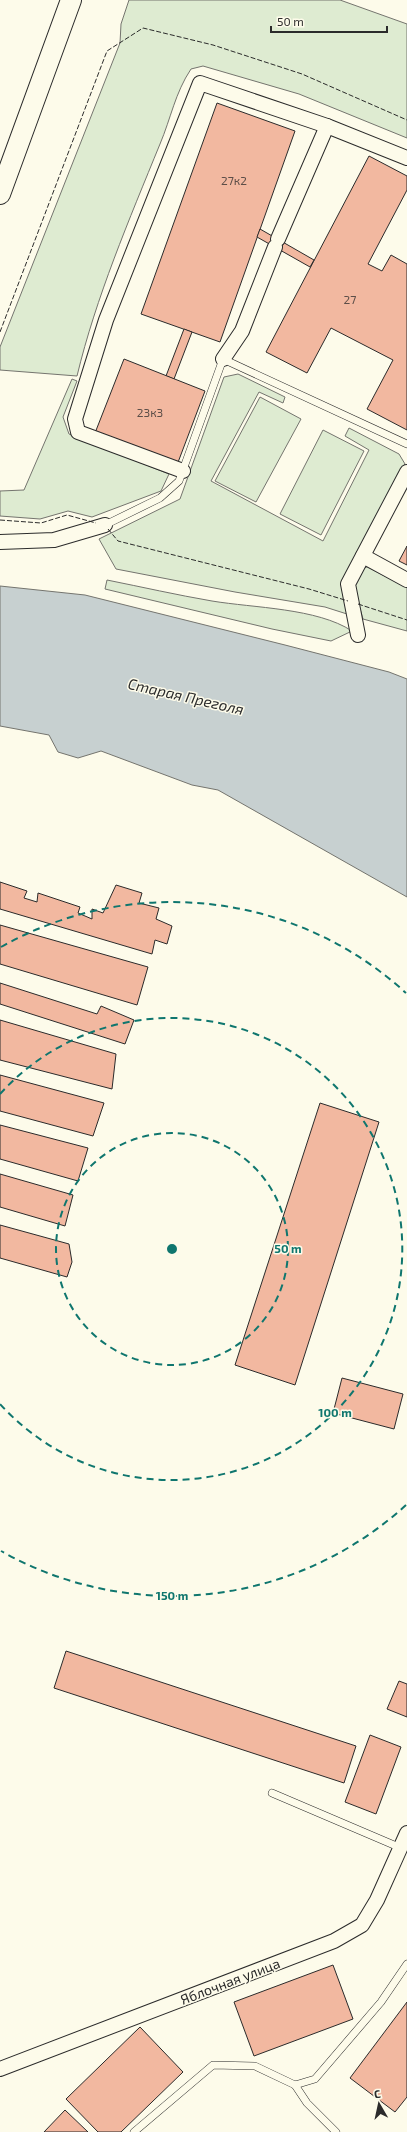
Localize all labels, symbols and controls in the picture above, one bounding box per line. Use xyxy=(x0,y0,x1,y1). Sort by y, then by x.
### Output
scale bar xyxy=(271,8,387,34)
text: 50 m xyxy=(277,14,304,28)
house number: 27к2 xyxy=(221,173,247,187)
house number: 27 xyxy=(344,292,356,306)
house number: 23к3 xyxy=(137,405,163,419)
water label: Старая Преголя xyxy=(126,674,246,718)
text: 50 m xyxy=(274,1241,302,1255)
centre of rings xyxy=(165,1242,179,1256)
text: 100 m xyxy=(318,1405,352,1419)
text: 150 m xyxy=(156,1588,188,1602)
street label: Яблочная улица xyxy=(178,1954,282,2008)
north arrow xyxy=(359,2084,399,2124)
text: С xyxy=(373,2087,382,2101)

